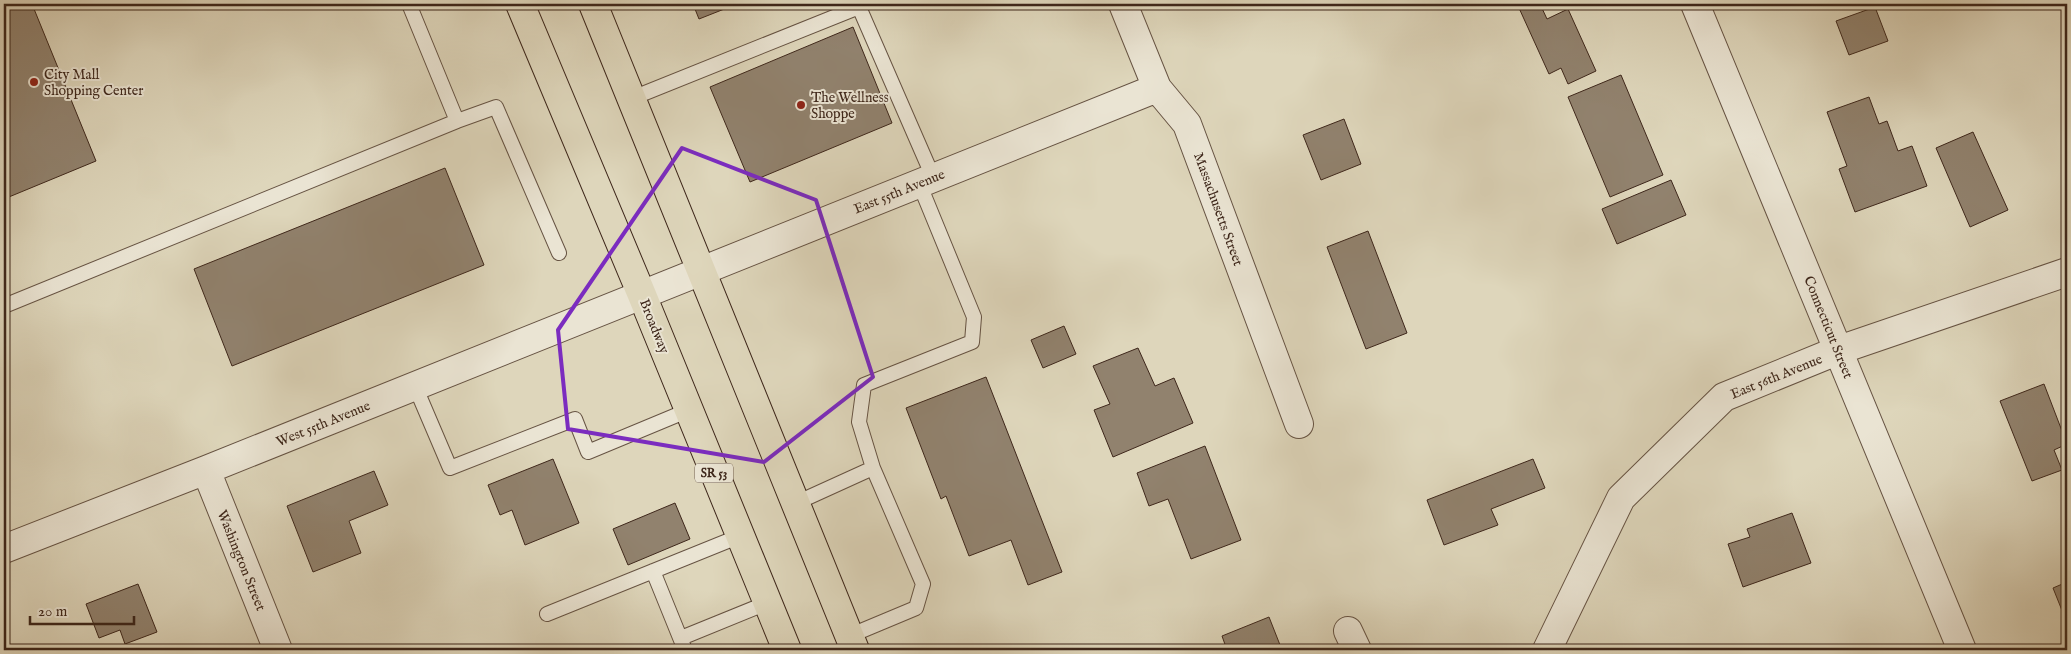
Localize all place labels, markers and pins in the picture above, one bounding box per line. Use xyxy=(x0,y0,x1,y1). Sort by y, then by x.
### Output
place label: City Mall Shopping Center xyxy=(44,66,143,100)
marker: City Mall Shopping Center xyxy=(28,76,40,88)
place label: The Wellness Shoppe xyxy=(811,89,889,123)
marker: The Wellness Shoppe xyxy=(795,99,807,111)

